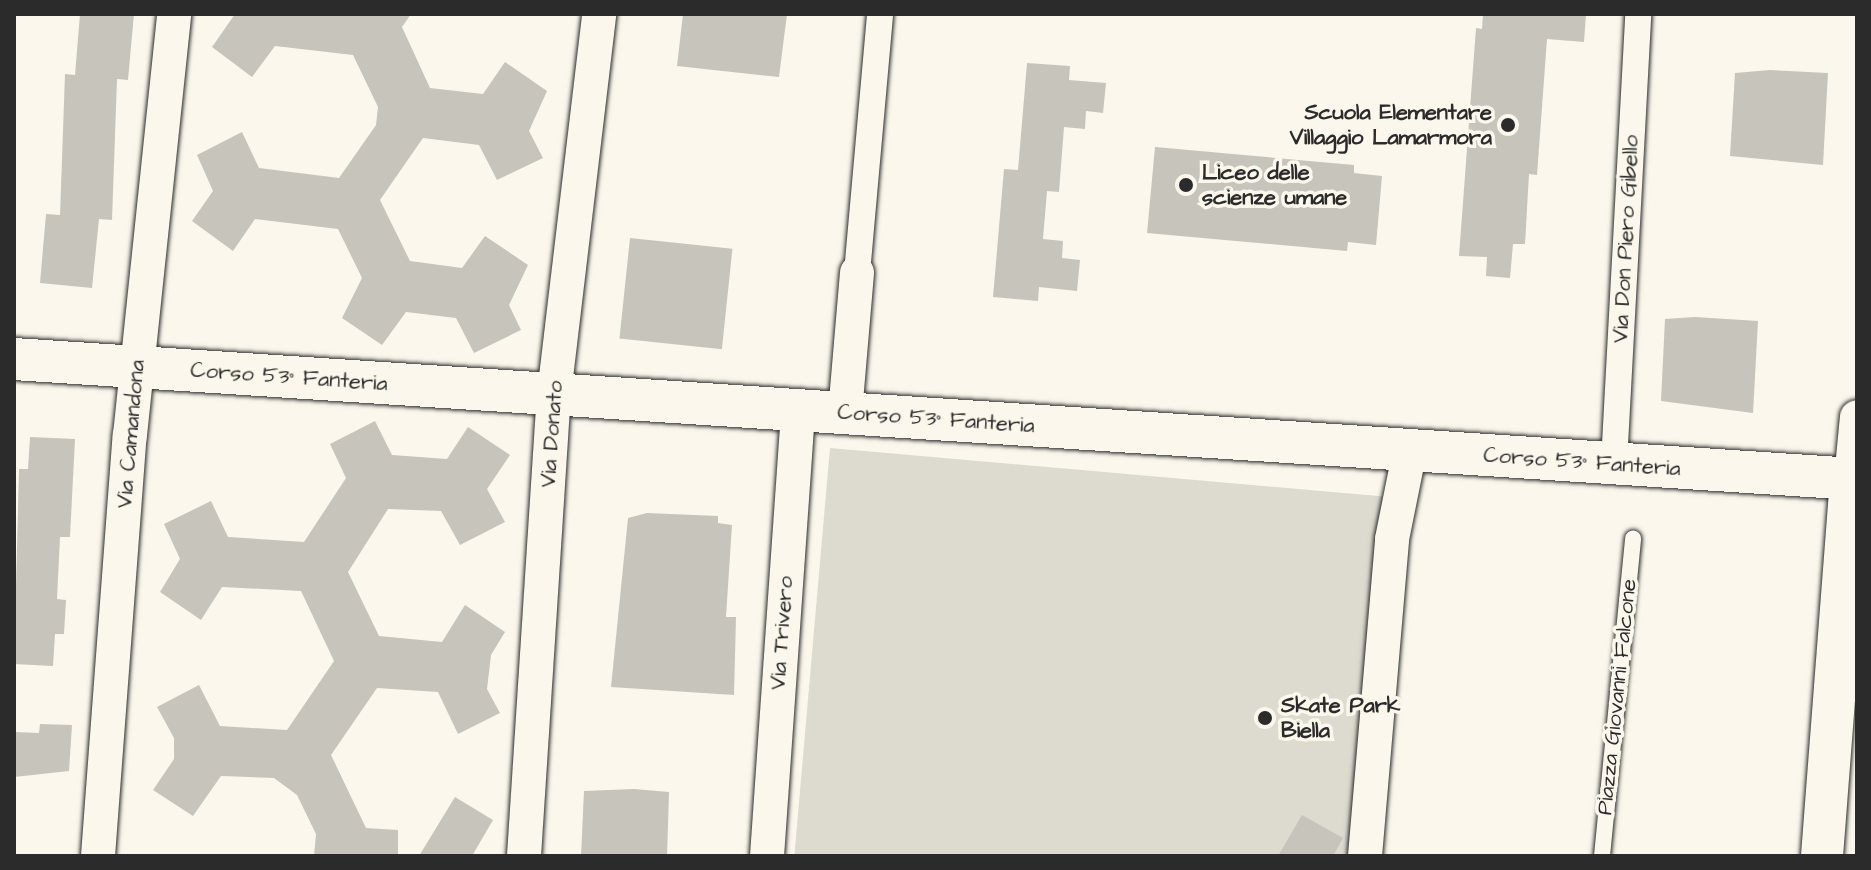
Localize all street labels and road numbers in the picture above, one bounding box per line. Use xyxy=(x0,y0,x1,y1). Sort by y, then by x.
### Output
street label: Via Don Piero Gibello xyxy=(1607,134,1645,344)
street label: Corso 53° Fanteria xyxy=(190,357,388,397)
street label: Via Camandona xyxy=(111,359,151,509)
street label: Via Donato xyxy=(535,380,569,488)
street label: Corso 53° Fanteria xyxy=(837,399,1035,439)
street label: Corso 53° Fanteria xyxy=(1483,442,1681,482)
street label: Via Trivero xyxy=(765,575,799,691)
street label: Piazza Giovanni Falcone xyxy=(1591,578,1643,816)

